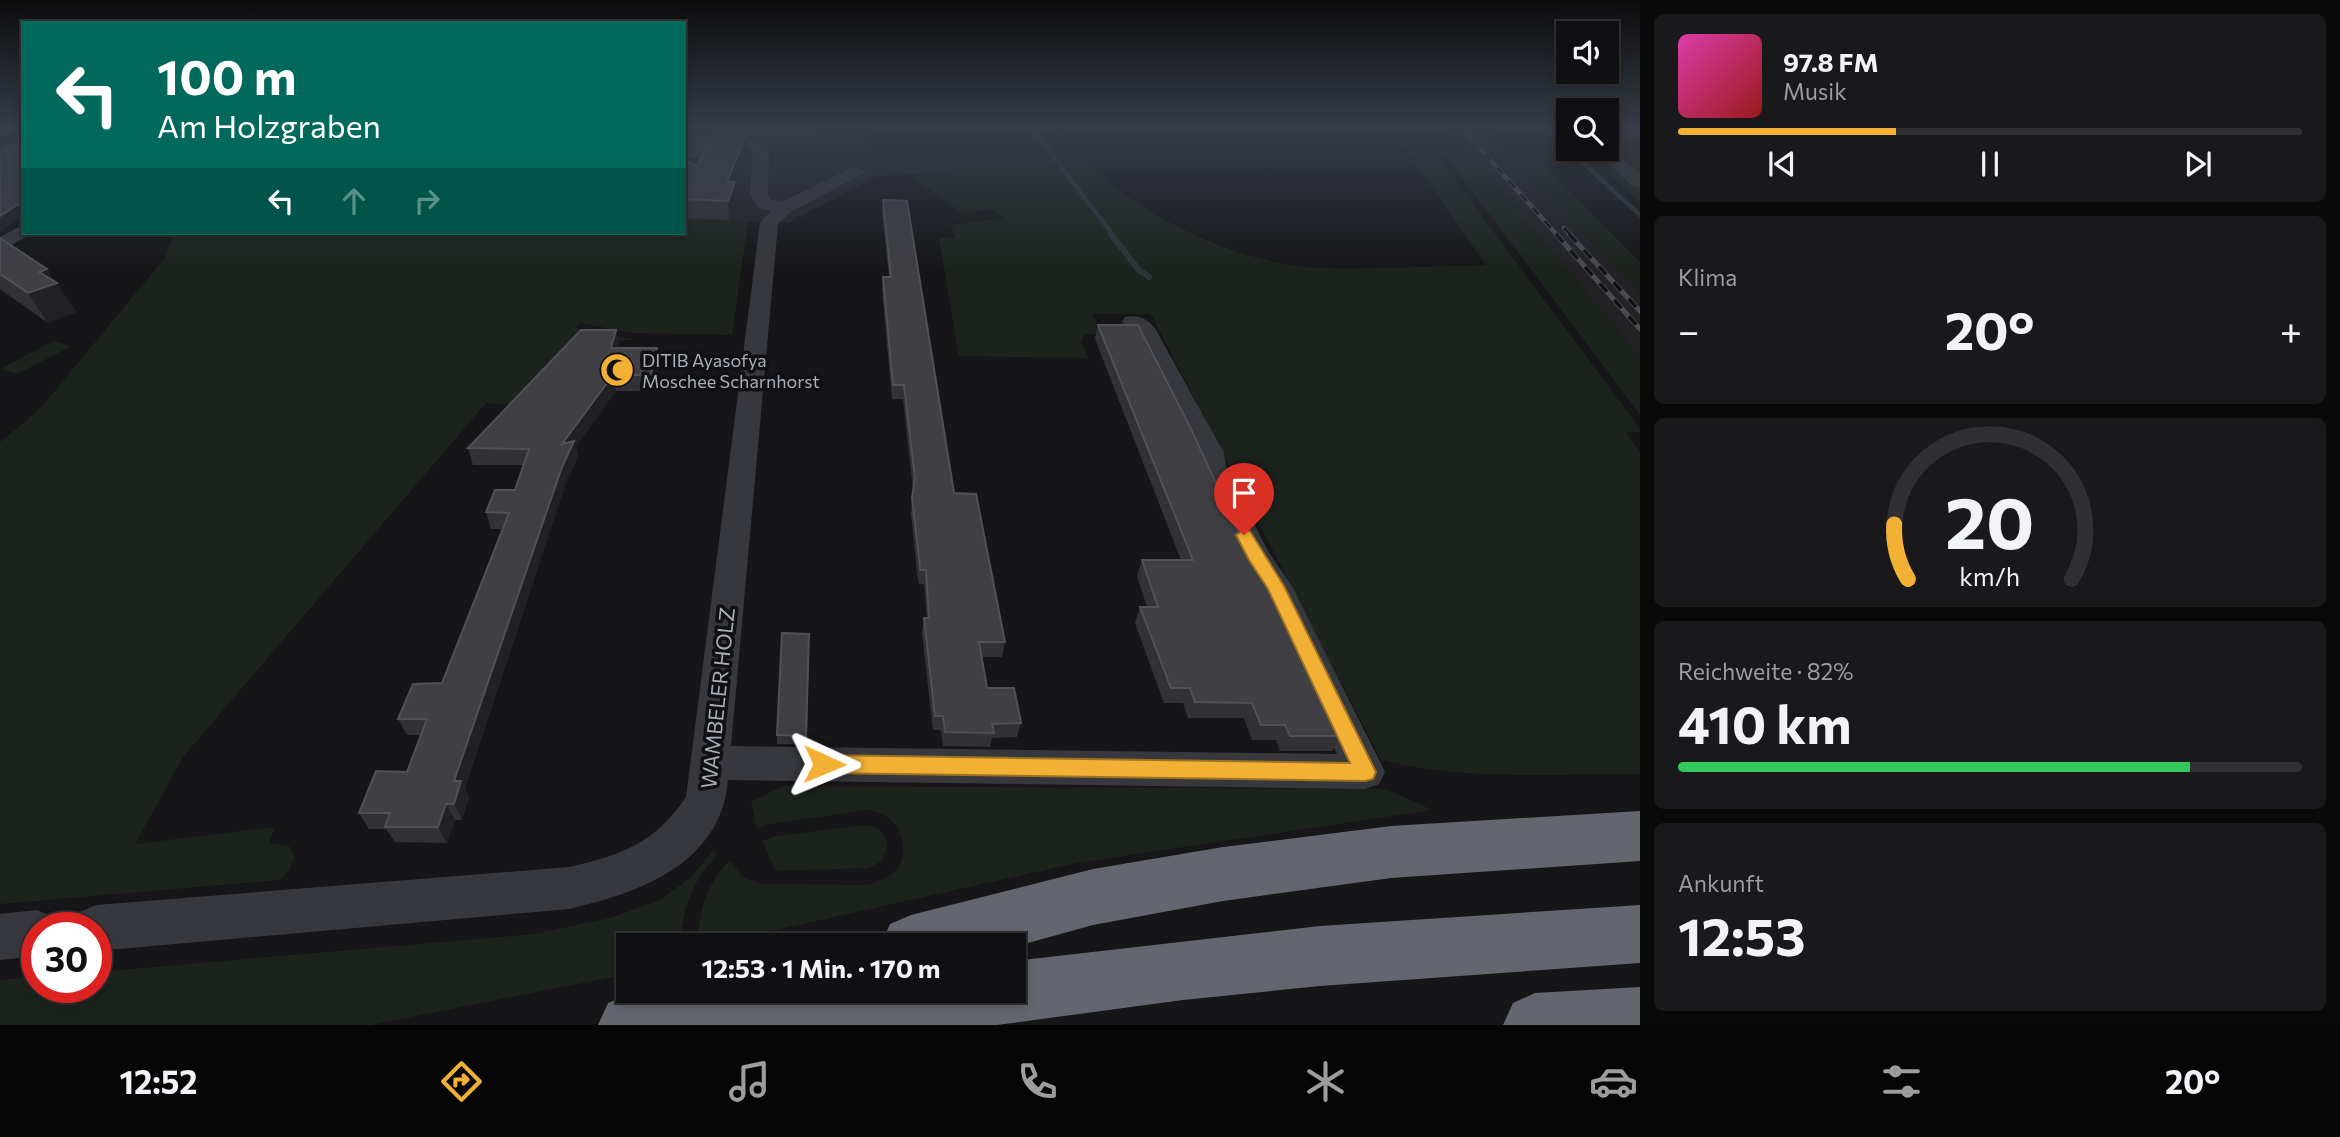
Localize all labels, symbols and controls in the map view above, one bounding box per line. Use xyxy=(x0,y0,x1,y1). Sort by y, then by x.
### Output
map controls xyxy=(1556,21,1619,161)
button: sound xyxy=(1556,21,1619,84)
text: 100 m xyxy=(157,45,296,105)
text: 97.8 FM xyxy=(1783,46,1879,77)
icon: left xyxy=(42,49,133,140)
text: Musik xyxy=(1783,77,1847,105)
button: search xyxy=(1556,98,1619,161)
text: Am Holzgraben xyxy=(157,105,381,145)
icon: previous xyxy=(1763,145,1801,183)
icon: pause xyxy=(1971,145,2009,183)
icon: next xyxy=(2179,145,2217,183)
icon: left xyxy=(262,182,300,220)
icon: ahead xyxy=(335,182,373,220)
icon: right xyxy=(408,182,446,220)
text: Klima xyxy=(1678,263,1737,291)
text: 20° xyxy=(1945,297,2035,361)
text: − xyxy=(1678,306,1700,353)
text: + xyxy=(2280,306,2302,353)
place label: DITIB Ayasofya Moschee Scharnhorst xyxy=(642,349,820,392)
mosque icon: DITIB Ayasofya Moschee Scharnhorst xyxy=(598,351,636,389)
pin xyxy=(1214,463,1274,535)
icon: arrive xyxy=(1225,474,1263,512)
text: 20 xyxy=(1945,475,2035,564)
text: km/h xyxy=(1960,560,2020,590)
street label: WAMBELER HOLZ xyxy=(695,606,739,790)
text: Reichweite · 82% xyxy=(1678,657,1854,685)
text: 410 km xyxy=(1678,691,1852,755)
position arrow xyxy=(787,727,861,801)
text: Ankunft xyxy=(1678,869,1764,897)
text: 12:53 xyxy=(1678,903,1805,967)
speed limit sign: 30 xyxy=(21,912,112,1003)
text: 12:53 · 1 Min. · 170 m xyxy=(701,952,941,983)
icon: directions xyxy=(437,1057,486,1106)
icon: music xyxy=(725,1057,774,1106)
icon: phone xyxy=(1013,1057,1062,1106)
icon: climate xyxy=(1301,1057,1350,1106)
icon: car xyxy=(1589,1057,1638,1106)
icon: filters xyxy=(1877,1057,1926,1106)
text: 12:52 xyxy=(120,1061,198,1101)
text: 20° xyxy=(2165,1061,2220,1101)

